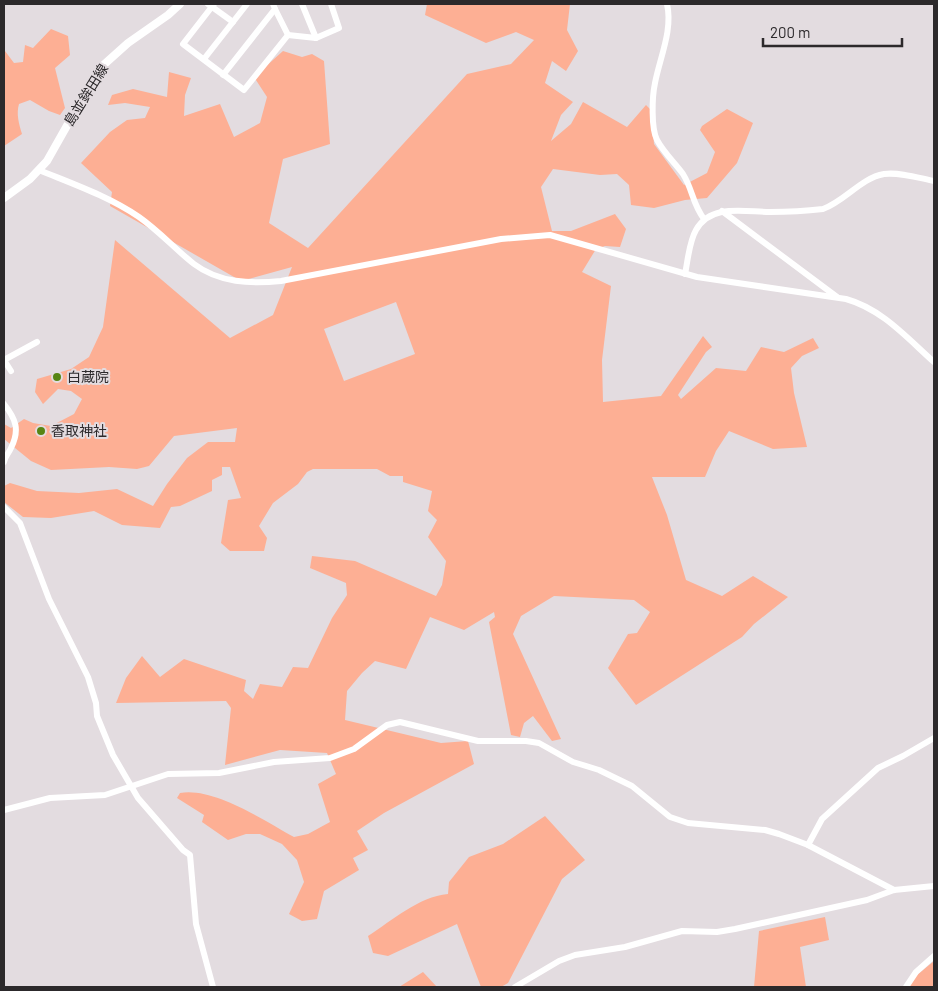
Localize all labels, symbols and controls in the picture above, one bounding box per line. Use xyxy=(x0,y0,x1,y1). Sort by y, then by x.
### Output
scale bar xyxy=(763,15,902,47)
text: 200 m xyxy=(770,23,810,41)
street label: 島並鉾田線 xyxy=(60,61,111,129)
place label: 白蔵院 xyxy=(67,368,109,385)
marker: 白蔵院 xyxy=(51,371,63,383)
place label: 香取神社 xyxy=(51,422,107,439)
marker: 香取神社 xyxy=(35,425,47,437)

